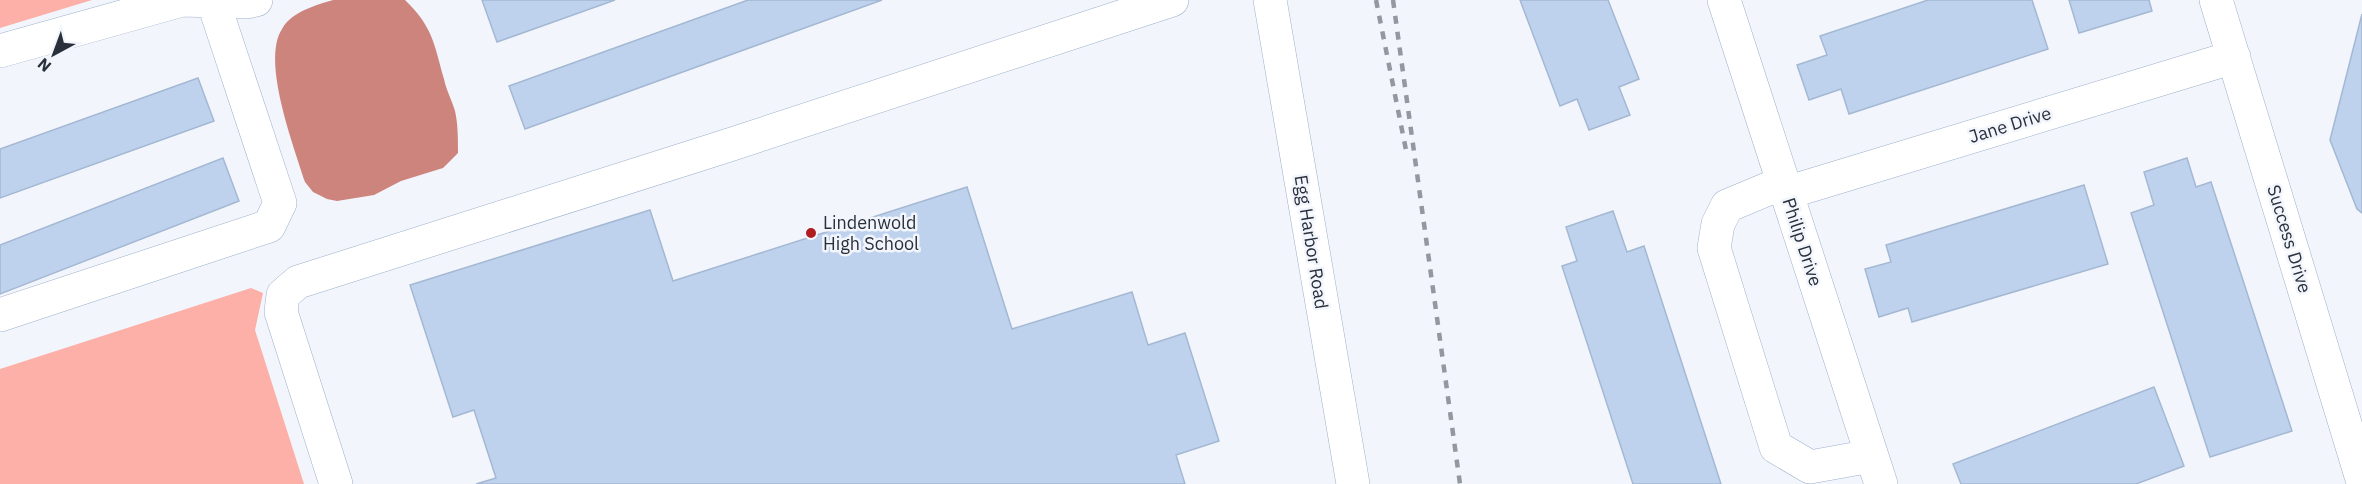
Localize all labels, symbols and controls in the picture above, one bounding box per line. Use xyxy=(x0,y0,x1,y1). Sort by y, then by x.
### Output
north arrow xyxy=(24,24,84,84)
text: N xyxy=(33,54,55,77)
street label: Jane Drive xyxy=(1966,101,2054,148)
street label: Egg Harbor Road xyxy=(1290,173,1333,311)
street label: Success Drive xyxy=(2262,182,2317,296)
street label: Philip Drive xyxy=(1777,195,1828,289)
place label: Lindenwold High School xyxy=(823,211,919,255)
marker: Lindenwold High School xyxy=(804,226,818,240)

